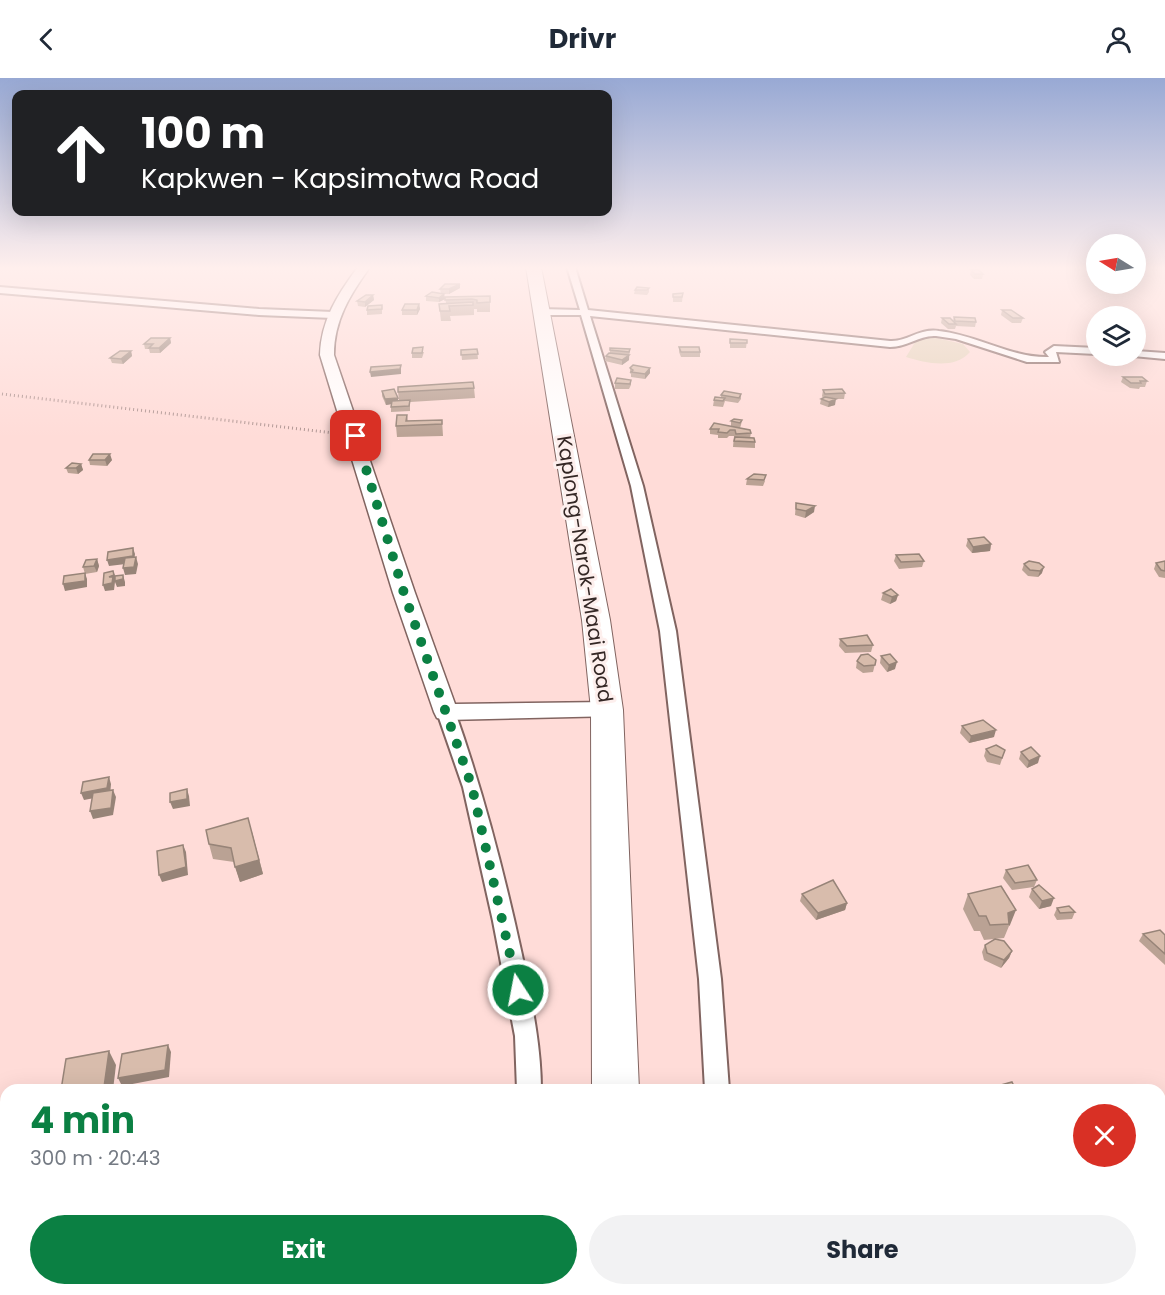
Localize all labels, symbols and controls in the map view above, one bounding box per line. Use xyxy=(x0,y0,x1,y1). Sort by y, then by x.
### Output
text: Drivr xyxy=(549,20,616,57)
icon: back xyxy=(30,23,63,56)
icon: person xyxy=(1102,23,1135,56)
text: 100 m xyxy=(141,104,265,163)
icon: ahead xyxy=(42,114,120,192)
text: Kapkwen - Kapsimotwa Road xyxy=(141,160,539,197)
north arrow xyxy=(1086,234,1146,294)
map controls xyxy=(1086,234,1146,366)
button: layers xyxy=(1086,306,1146,366)
pin xyxy=(330,410,381,461)
icon: arrive xyxy=(339,419,372,452)
street label: Kaplong-Narok-Maai Road xyxy=(550,434,620,704)
position arrow xyxy=(486,958,550,1022)
text: 4 min xyxy=(30,1095,135,1146)
button: close xyxy=(1073,1104,1136,1167)
text: 300 m · 20:43 xyxy=(30,1144,160,1172)
button: Exit xyxy=(30,1215,577,1284)
button: Share xyxy=(589,1215,1136,1284)

